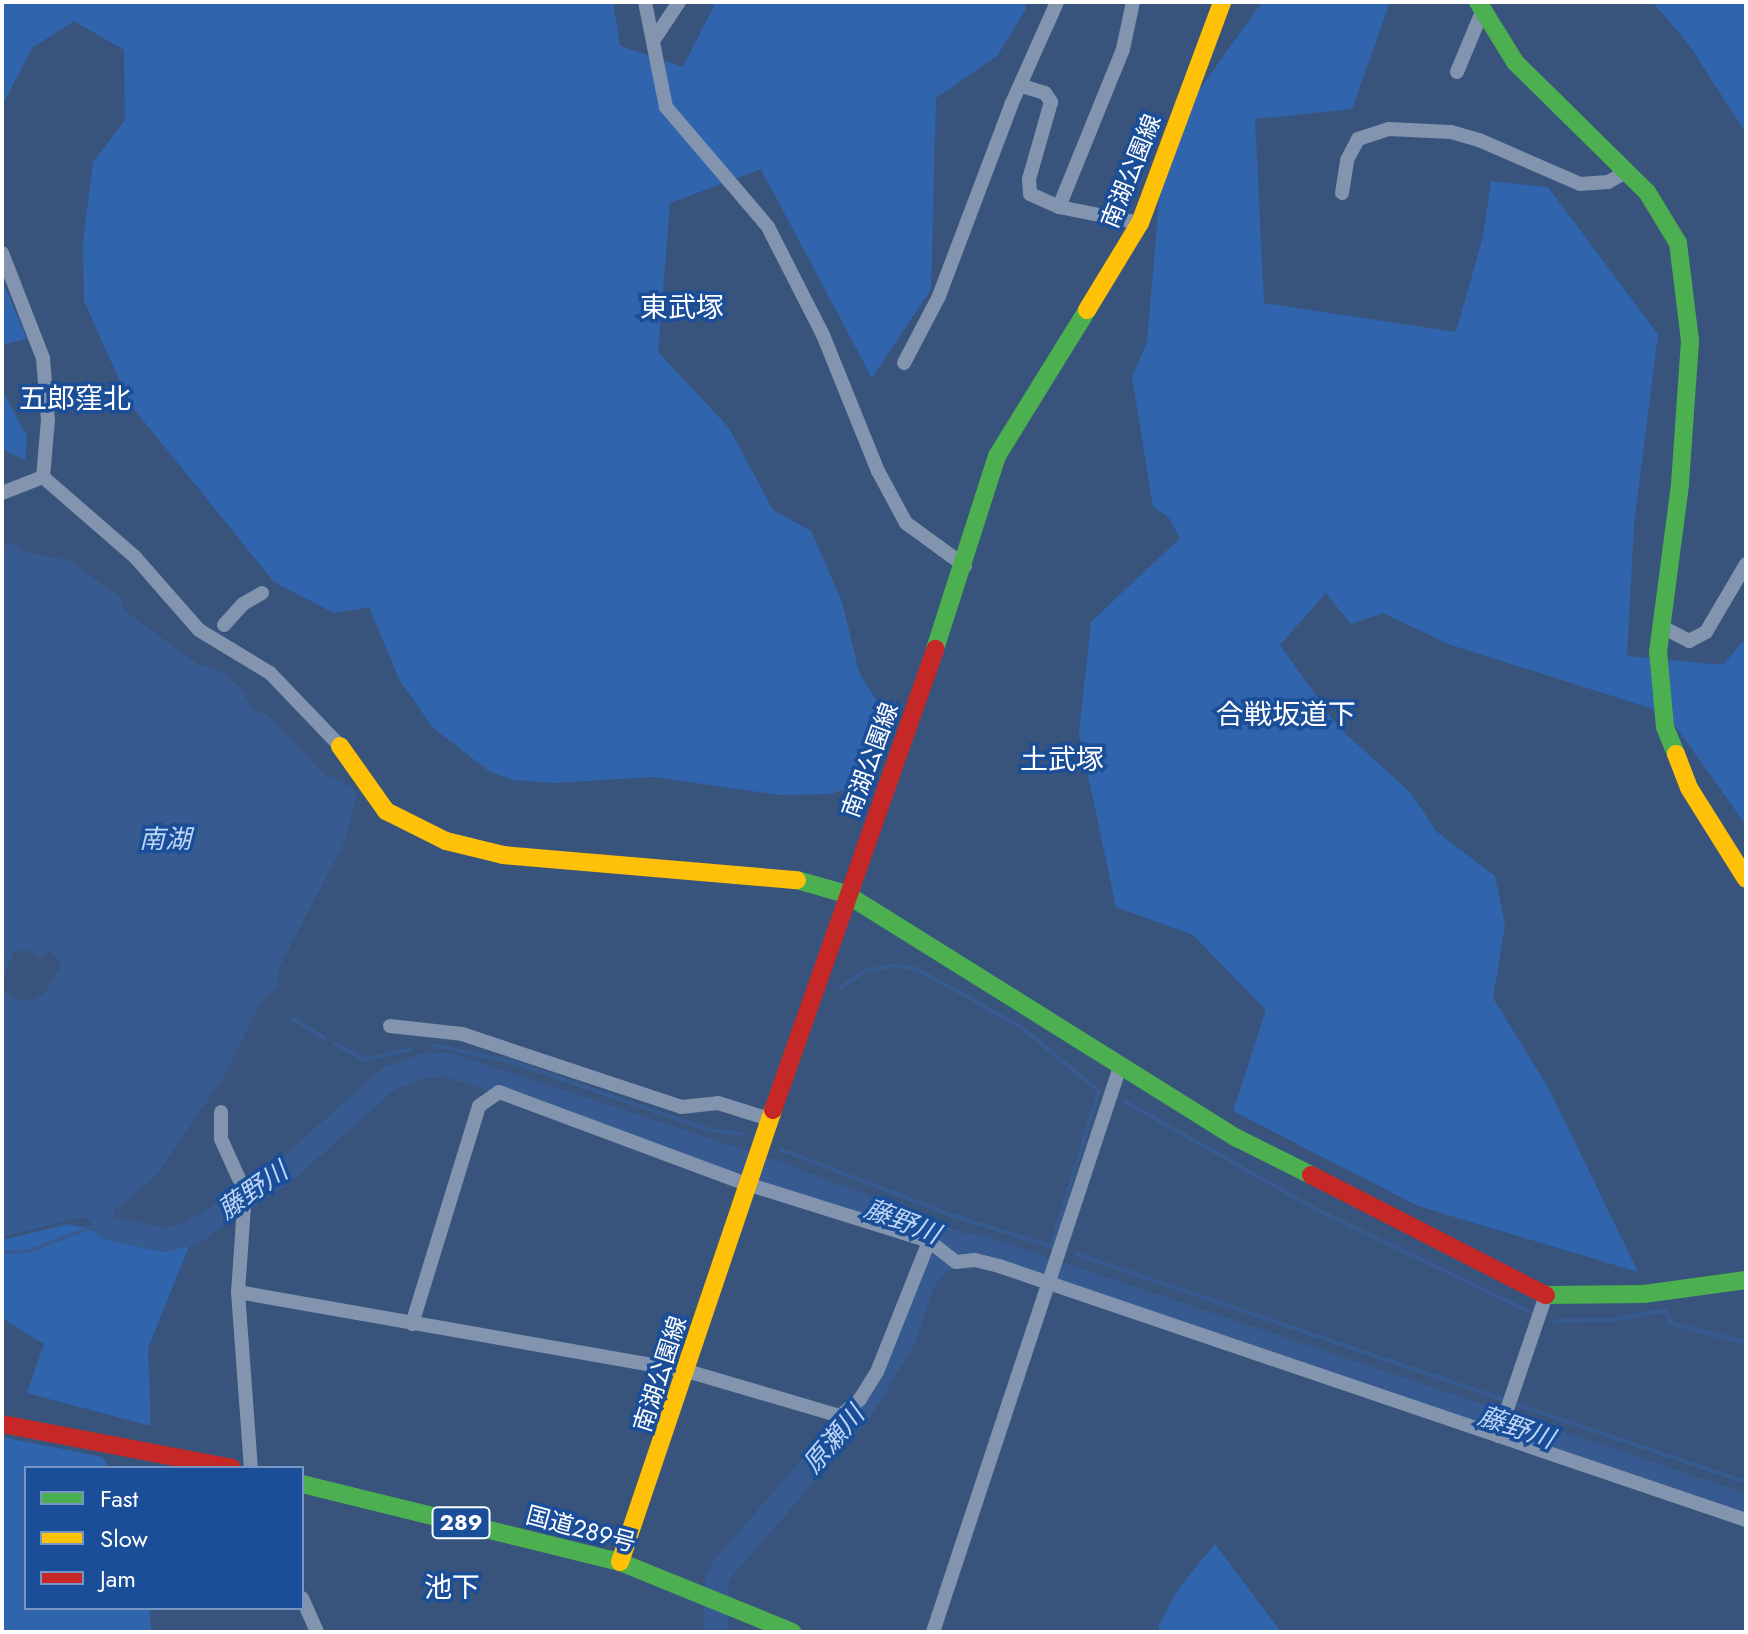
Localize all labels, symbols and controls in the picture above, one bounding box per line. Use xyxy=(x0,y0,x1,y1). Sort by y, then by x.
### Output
street label: 南湖公園線 xyxy=(1095,110,1167,232)
district label: 東武塚 xyxy=(640,291,724,325)
district label: 五郎窪北 xyxy=(19,382,131,416)
district label: 合戦坂道下 xyxy=(1216,698,1356,732)
street label: 南湖公園線 xyxy=(836,699,904,821)
district label: 土武塚 xyxy=(1020,743,1104,777)
water label: 南湖 xyxy=(139,824,191,856)
water label: 藤野川 xyxy=(212,1156,294,1226)
water label: 藤野川 xyxy=(860,1193,944,1251)
street label: 南湖公園線 xyxy=(628,1312,692,1436)
water label: 原瀬川 xyxy=(797,1400,871,1480)
water label: 藤野川 xyxy=(1474,1401,1558,1455)
legend xyxy=(24,1466,304,1610)
text: Fast xyxy=(100,1481,138,1516)
street label: 国道289号 xyxy=(523,1501,639,1557)
road number: 289 xyxy=(431,1505,491,1541)
text: Slow xyxy=(100,1521,148,1556)
text: Jam xyxy=(100,1561,136,1596)
district label: 池下 xyxy=(424,1571,480,1605)

